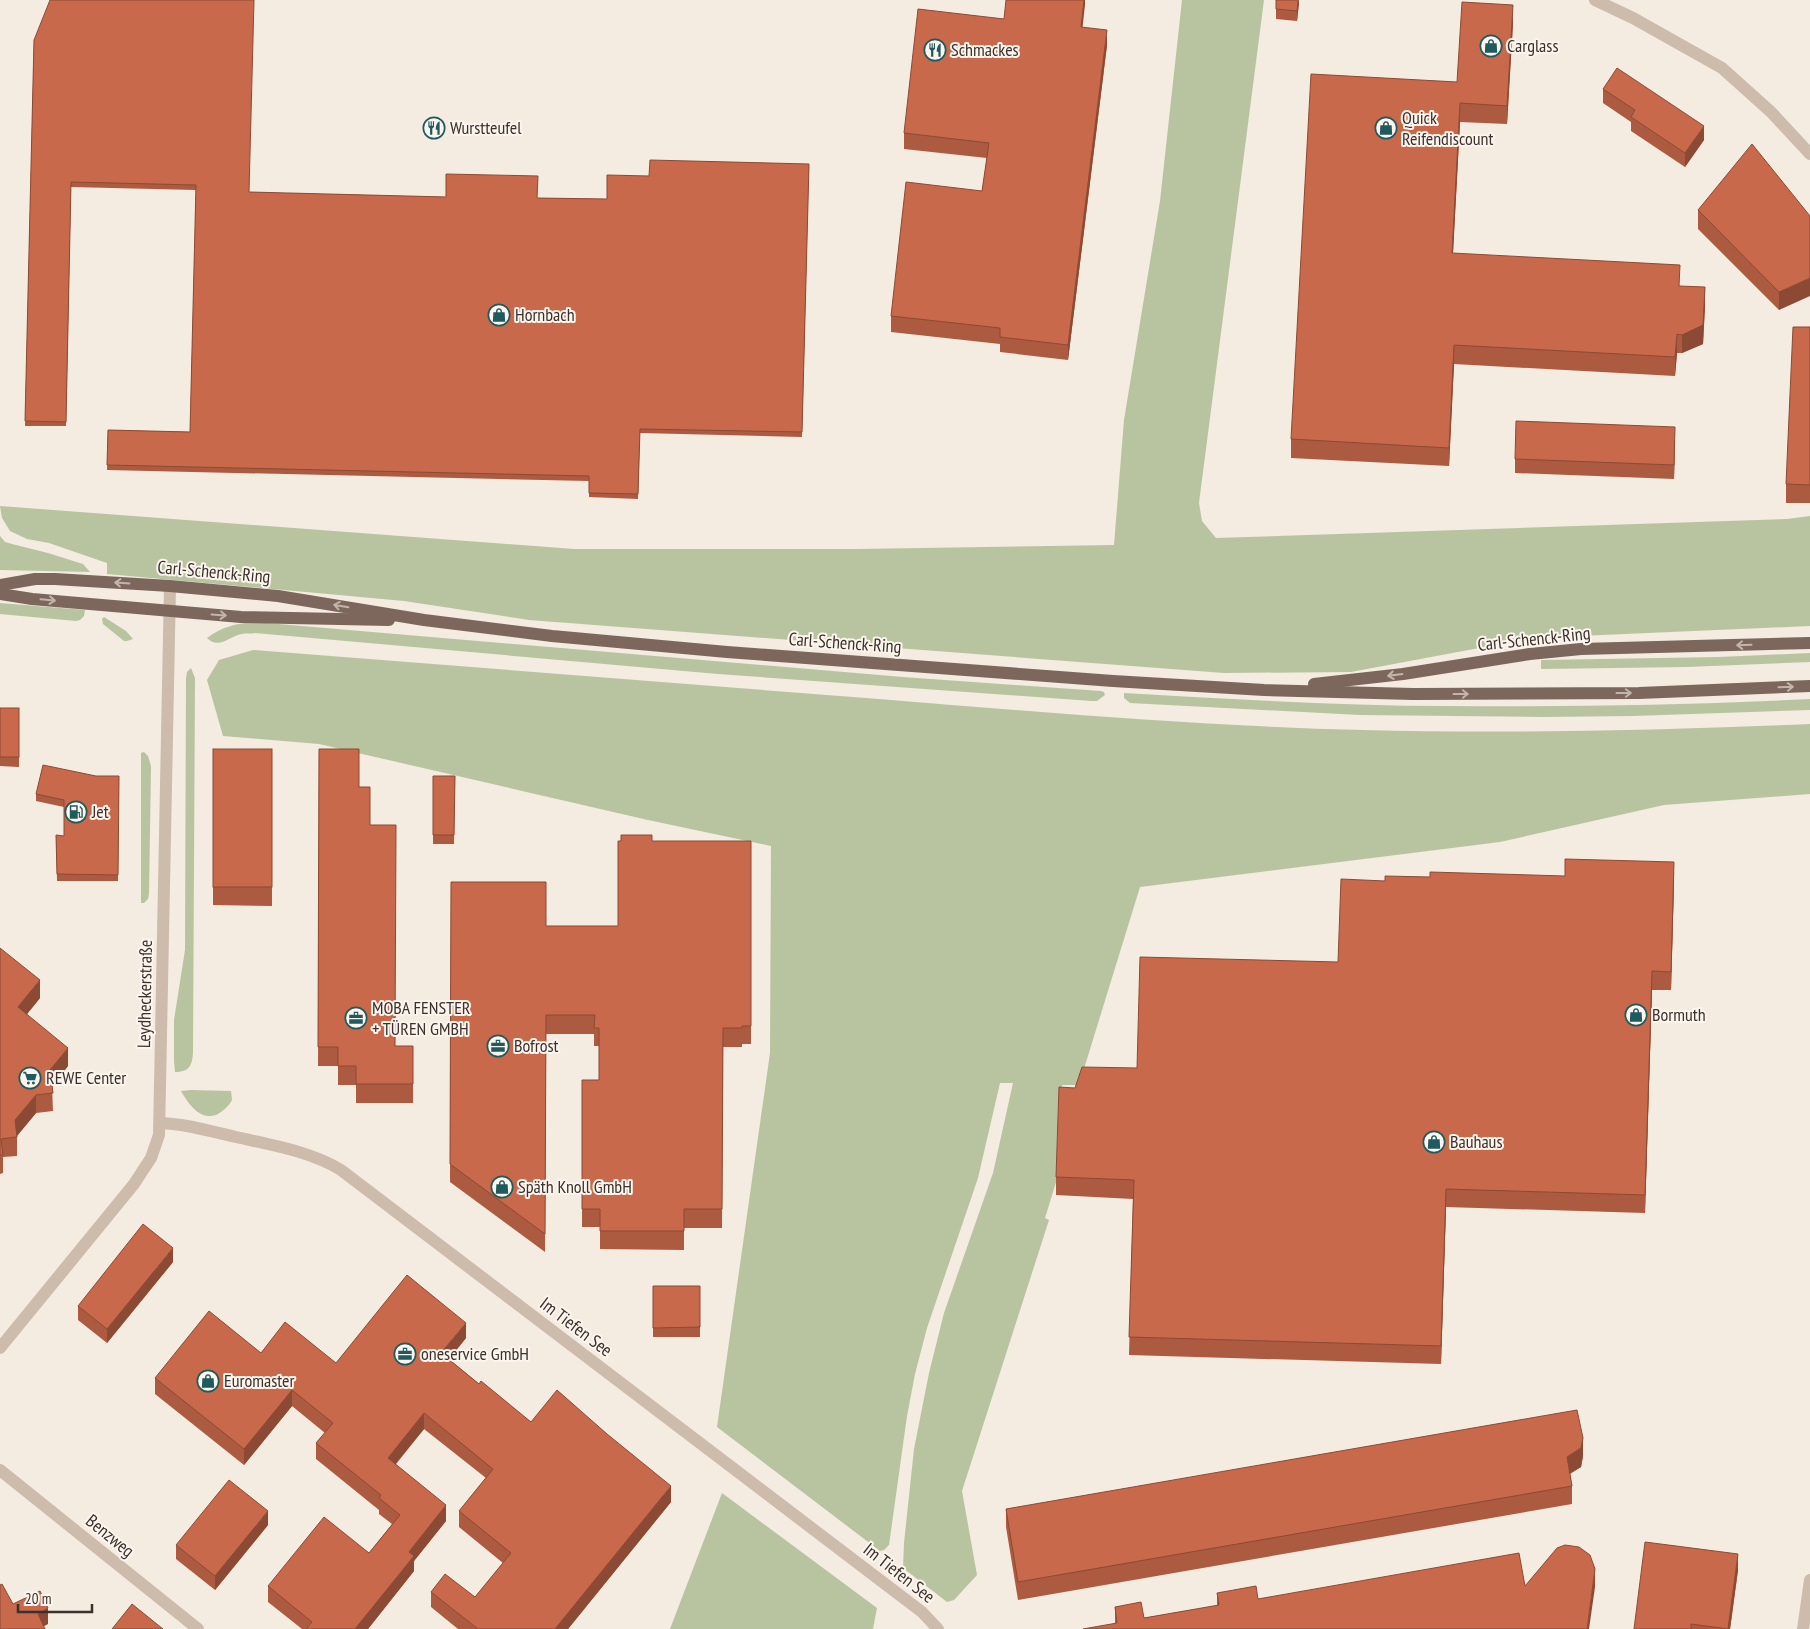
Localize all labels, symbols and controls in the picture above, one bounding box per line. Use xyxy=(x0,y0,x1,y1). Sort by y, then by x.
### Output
shop icon: Carglass xyxy=(1479,34,1503,58)
place label: Carglass xyxy=(1507,34,1558,57)
restaurant icon: Schmackes xyxy=(923,38,947,62)
place label: Schmackes xyxy=(951,38,1019,61)
place label: Quick Reifendiscount xyxy=(1402,106,1493,150)
restaurant icon: Wurstteufel xyxy=(422,116,446,140)
place label: Wurstteufel xyxy=(450,116,522,139)
shop icon: Quick Reifendiscount xyxy=(1374,116,1398,140)
shop icon: Hornbach xyxy=(487,303,511,327)
place label: Hornbach xyxy=(515,303,575,326)
street label: Carl-Schenck-Ring xyxy=(157,555,271,588)
one-way arrow xyxy=(114,578,130,587)
one-way arrow xyxy=(40,596,56,605)
one-way arrow xyxy=(334,600,350,610)
one-way arrow xyxy=(210,610,226,620)
street label: Carl-Schenck-Ring xyxy=(1476,621,1591,656)
street label: Carl-Schenck-Ring xyxy=(788,627,902,658)
one-way arrow xyxy=(1736,640,1752,650)
one-way arrow xyxy=(1387,670,1403,680)
one-way arrow xyxy=(1778,683,1794,692)
one-way arrow xyxy=(1616,688,1632,698)
one-way arrow xyxy=(1453,689,1469,699)
fuel station icon: Jet xyxy=(64,800,88,824)
place label: Jet xyxy=(91,800,109,823)
street label: Leydheckerstraße xyxy=(132,940,157,1048)
place label: MOBA FENSTER + TÜREN GMBH xyxy=(372,996,471,1040)
shop icon: Bormuth xyxy=(1624,1003,1648,1027)
place label: Bormuth xyxy=(1652,1003,1706,1026)
office icon: MOBA FENSTER + TÜREN GMBH xyxy=(344,1006,368,1030)
office icon: Bofrost xyxy=(486,1034,510,1058)
place label: Bofrost xyxy=(514,1034,558,1057)
supermarket icon: REWE Center xyxy=(18,1066,42,1090)
place label: REWE Center xyxy=(46,1066,126,1089)
shop icon: Bauhaus xyxy=(1422,1130,1446,1154)
place label: Bauhaus xyxy=(1450,1130,1503,1153)
shop icon: Späth Knoll GmbH xyxy=(490,1175,514,1199)
place label: Späth Knoll GmbH xyxy=(518,1175,632,1198)
street label: Im Tiefen See xyxy=(536,1292,617,1361)
office icon: oneservice GmbH xyxy=(393,1342,417,1366)
place label: oneservice GmbH xyxy=(421,1342,529,1365)
shop icon: Euromaster xyxy=(196,1369,220,1393)
place label: Euromaster xyxy=(224,1369,294,1392)
street label: Benzweg xyxy=(81,1509,139,1562)
street label: Im Tiefen See xyxy=(859,1537,940,1608)
scale bar xyxy=(18,1582,91,1614)
text: 20 m xyxy=(25,1589,51,1608)

